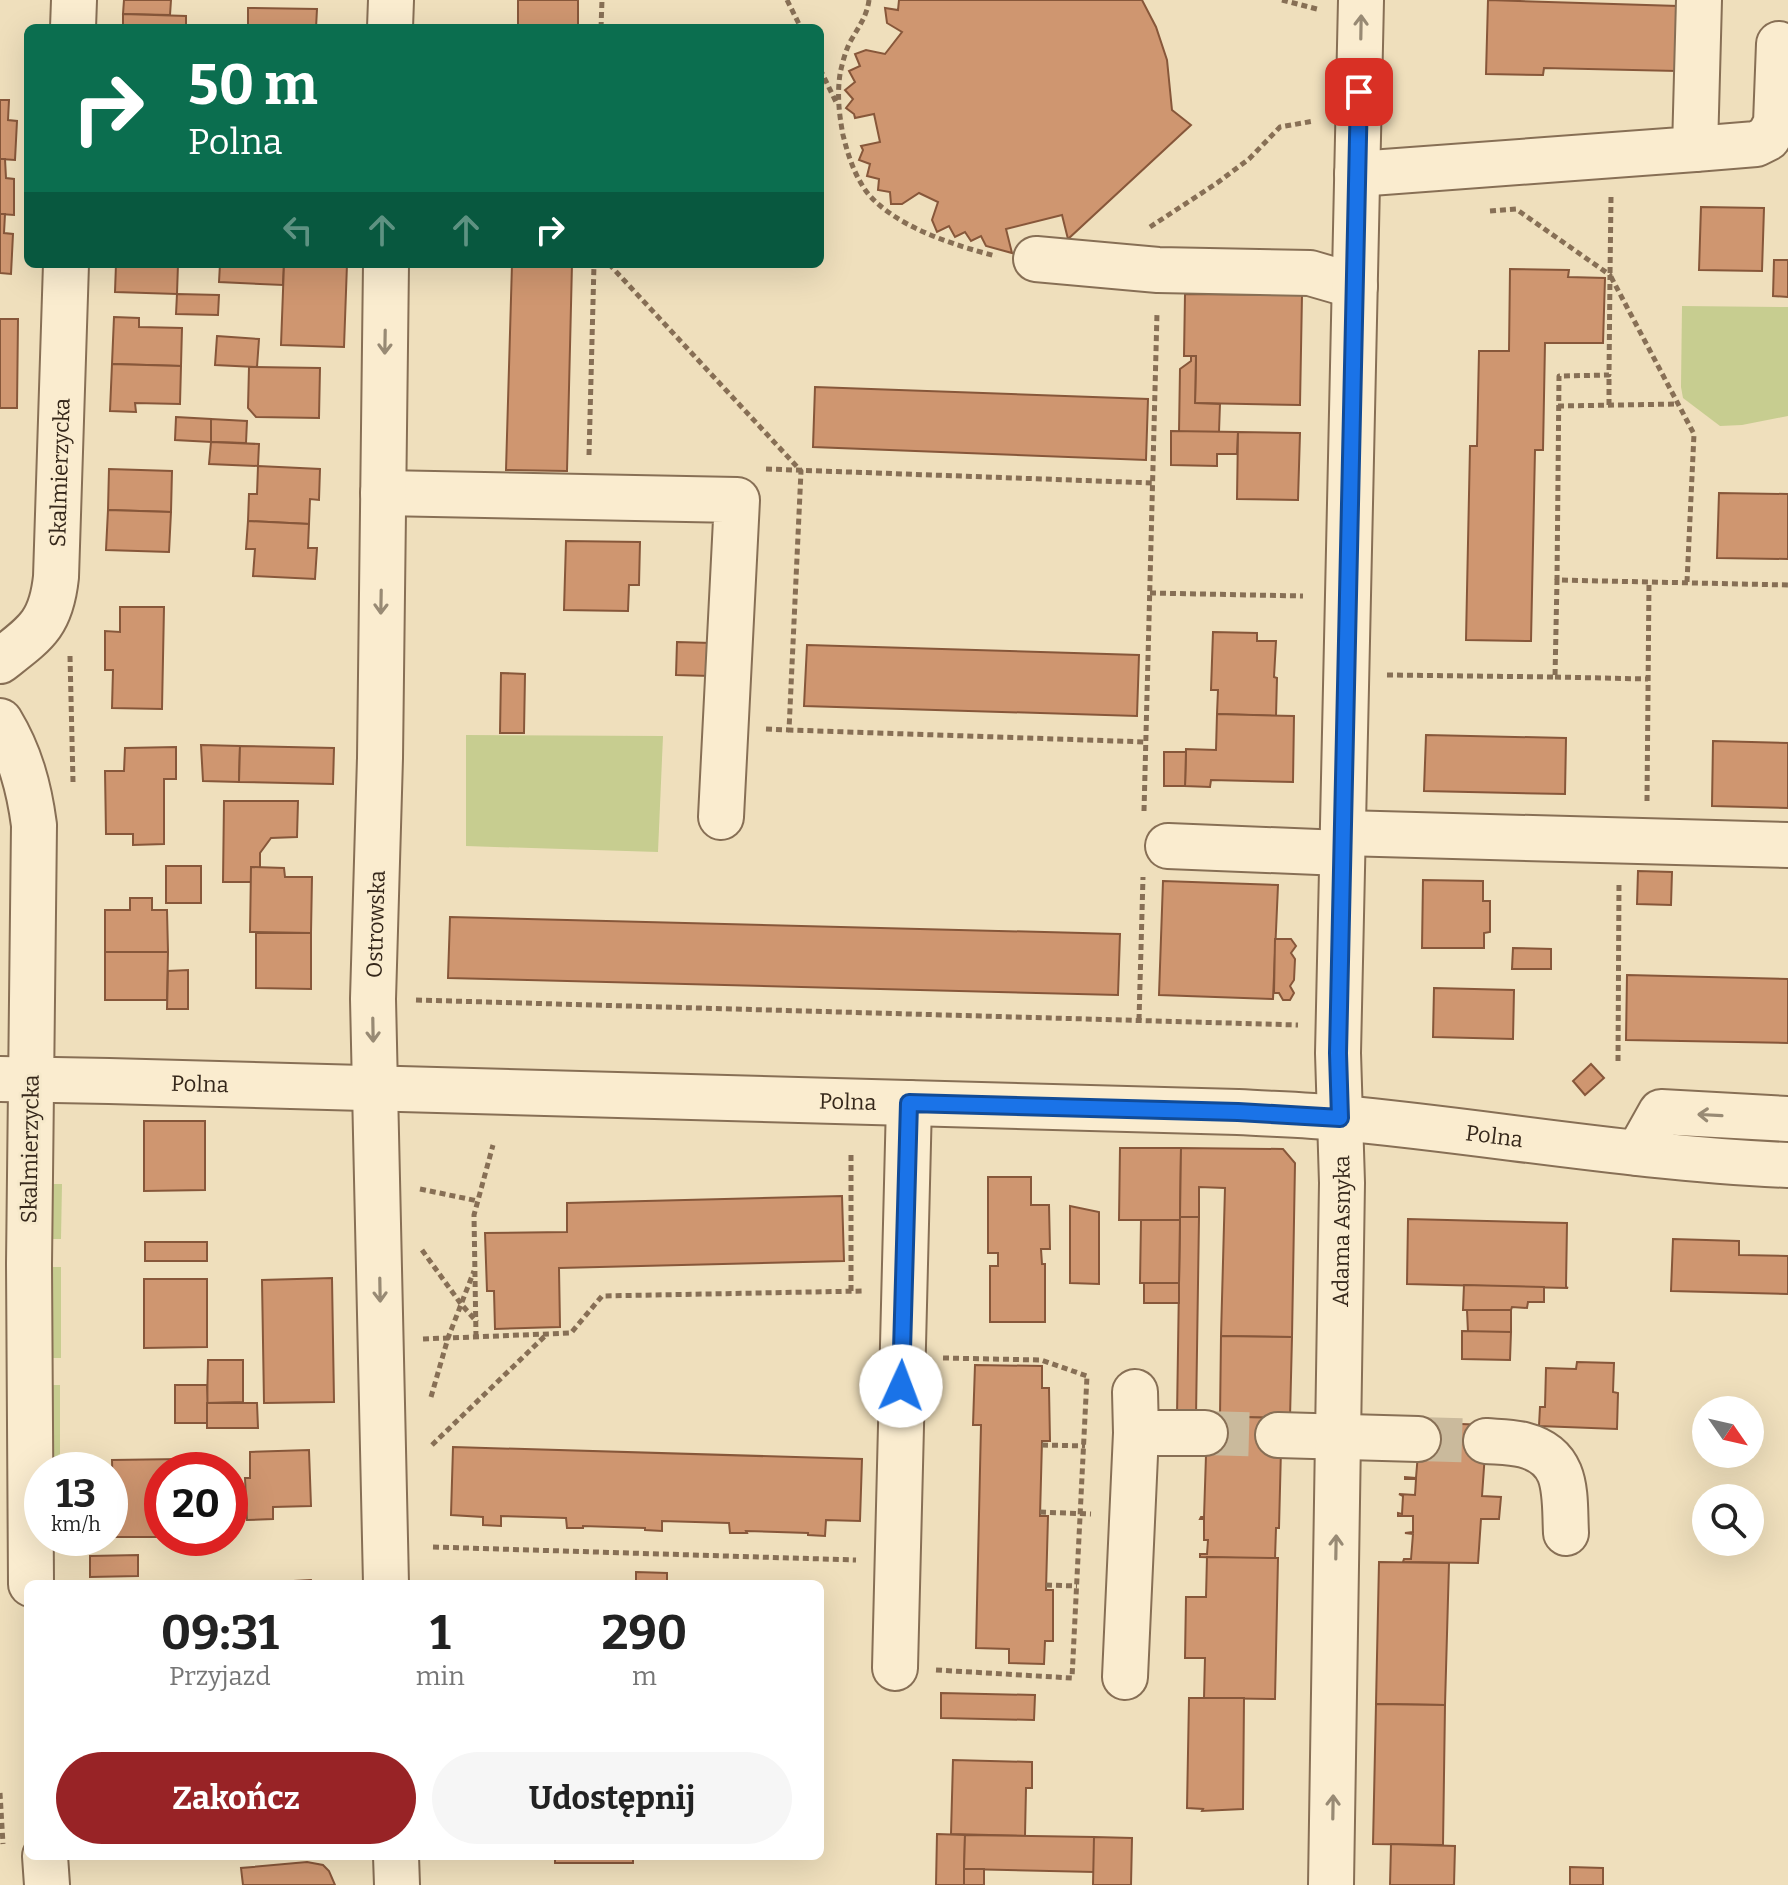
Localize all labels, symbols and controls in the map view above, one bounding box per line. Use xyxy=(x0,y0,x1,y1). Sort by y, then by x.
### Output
one-way arrow xyxy=(1353,14,1368,41)
text: 50 m xyxy=(188,52,318,119)
icon: right xyxy=(56,56,160,160)
pin xyxy=(1325,58,1393,126)
icon: arrive xyxy=(1337,70,1381,114)
text: Polna xyxy=(188,120,282,164)
icon: left xyxy=(276,208,320,252)
icon: ahead xyxy=(360,208,404,252)
icon: ahead xyxy=(444,208,488,252)
icon: right xyxy=(528,208,572,252)
one-way arrow xyxy=(377,328,393,355)
street label: Skalmierzycka xyxy=(43,398,75,547)
one-way arrow xyxy=(374,588,389,615)
street label: Ostrowska xyxy=(360,870,390,978)
one-way arrow xyxy=(366,1016,381,1043)
street label: Polna xyxy=(171,1069,229,1098)
street label: Skalmierzycka xyxy=(15,1074,45,1224)
street label: Polna xyxy=(818,1087,877,1116)
one-way arrow xyxy=(1697,1107,1724,1122)
street label: Polna xyxy=(1464,1119,1525,1153)
street label: Adama Asnyka xyxy=(1327,1155,1356,1307)
one-way arrow xyxy=(372,1276,388,1303)
position arrow xyxy=(859,1344,943,1428)
north arrow xyxy=(1692,1396,1764,1468)
map controls xyxy=(1692,1396,1764,1556)
speed limit sign: 20 xyxy=(144,1452,248,1556)
text: 13 xyxy=(56,1470,96,1518)
button: search xyxy=(1692,1484,1764,1556)
text: km/h xyxy=(51,1512,101,1536)
one-way arrow xyxy=(1329,1534,1344,1561)
text: 09:31 xyxy=(161,1604,279,1662)
text: 1 xyxy=(430,1604,451,1662)
text: 290 xyxy=(601,1604,687,1662)
text: Przyjazd xyxy=(169,1661,271,1692)
text: min xyxy=(416,1661,465,1692)
text: m xyxy=(632,1661,657,1692)
button: Zakończ xyxy=(56,1752,416,1844)
button: Udostępnij xyxy=(432,1752,792,1844)
one-way arrow xyxy=(1325,1794,1340,1821)

